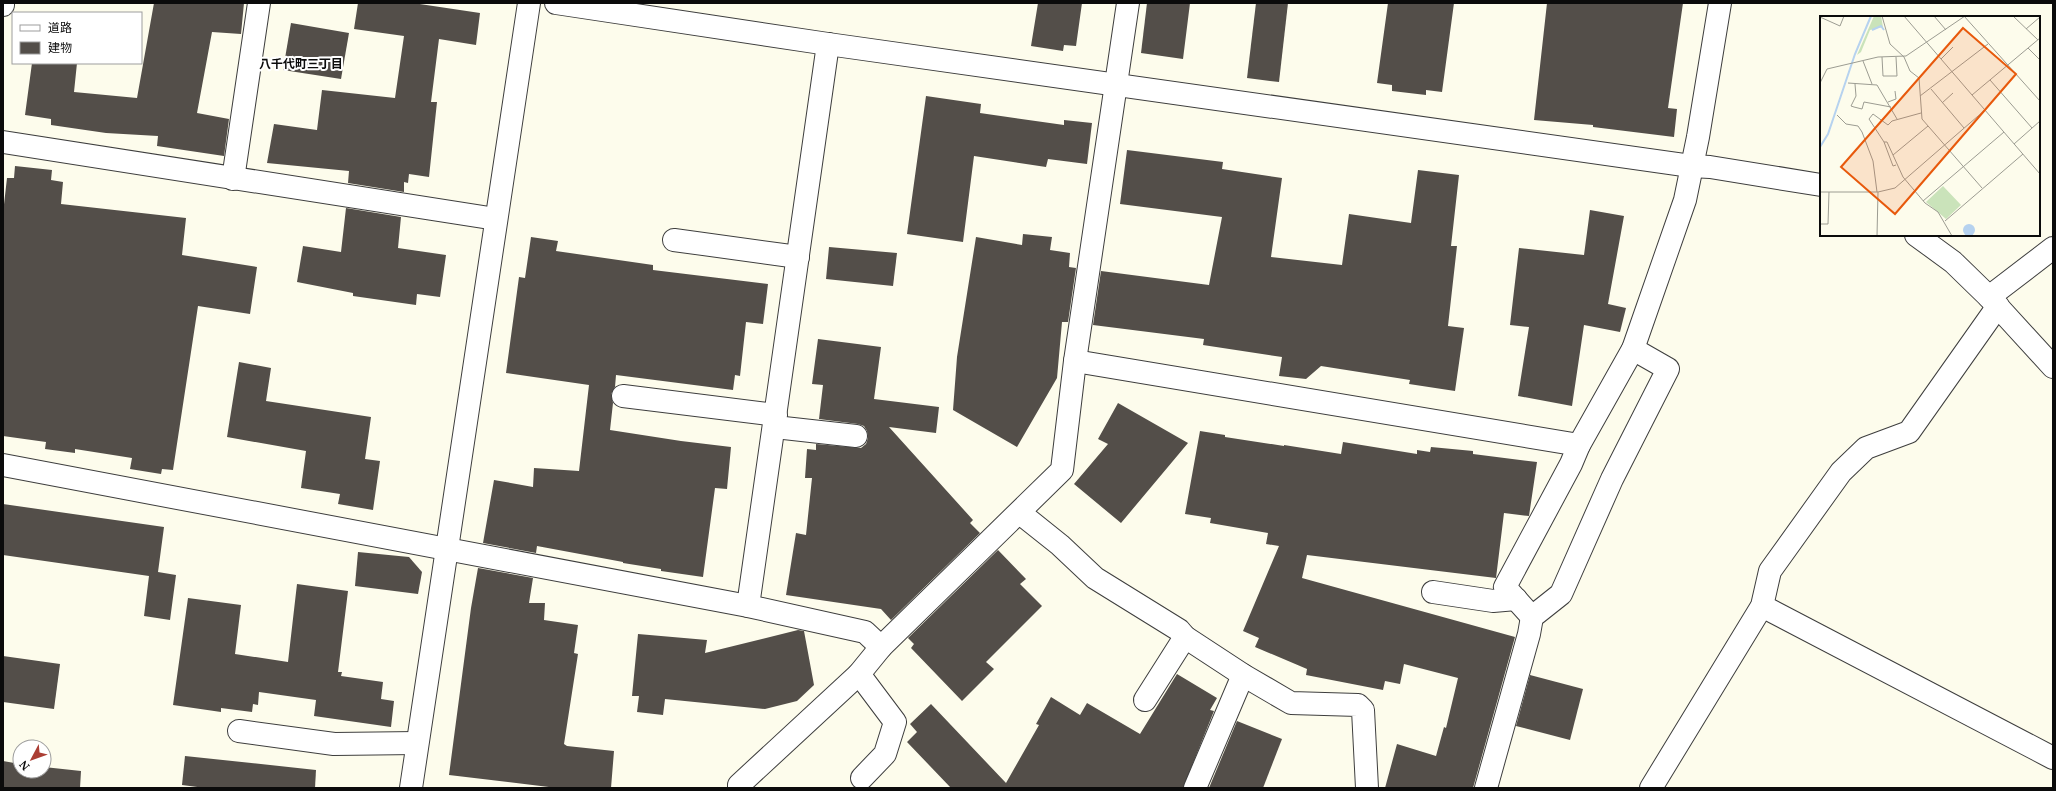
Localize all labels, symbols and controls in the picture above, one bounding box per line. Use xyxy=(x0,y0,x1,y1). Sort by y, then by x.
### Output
legend xyxy=(12,12,142,64)
inset map xyxy=(1820,16,2040,236)
text: 道路 xyxy=(48,19,72,36)
text: 建物 xyxy=(48,39,72,56)
district label: 八千代町三丁目 xyxy=(259,55,343,72)
north arrow xyxy=(12,739,52,779)
text: N xyxy=(15,757,33,774)

